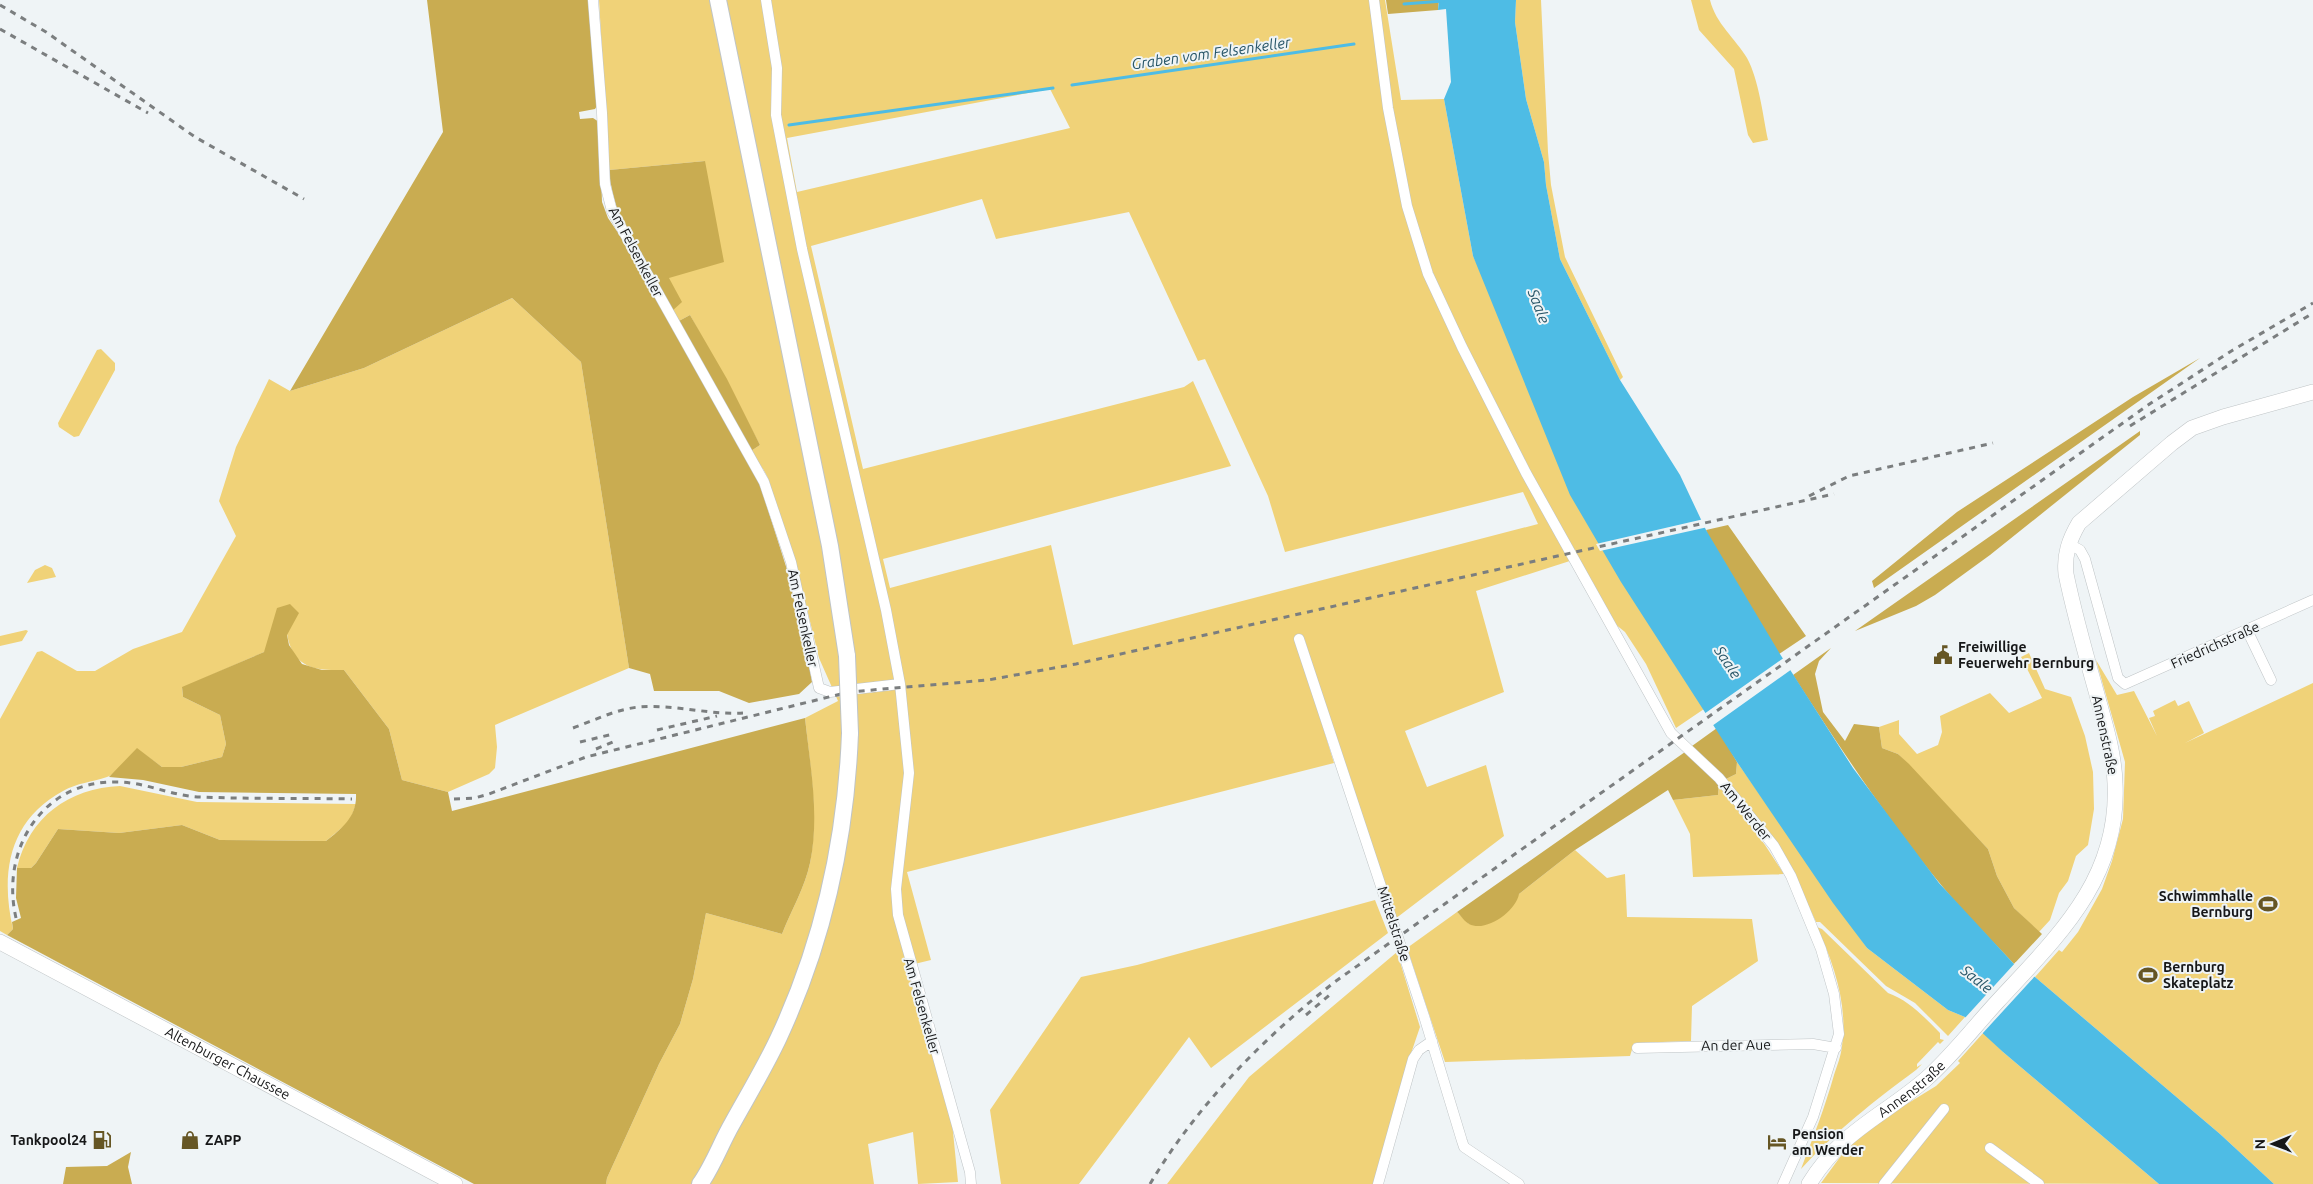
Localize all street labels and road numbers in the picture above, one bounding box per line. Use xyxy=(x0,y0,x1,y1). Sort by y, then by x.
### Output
street label: Am Felsenkeller xyxy=(605,204,667,300)
street label: Am Felsenkeller xyxy=(785,567,821,669)
street label: Friedrichstraße xyxy=(2168,618,2262,672)
street label: Annenstraße xyxy=(2089,694,2121,776)
street label: Am Werder xyxy=(1717,778,1775,844)
street label: Mittelstraße xyxy=(1374,884,1414,964)
street label: Am Felsenkeller xyxy=(901,956,944,1057)
street label: Altenburger Chaussee xyxy=(163,1023,293,1103)
street label: An der Aue xyxy=(1701,1036,1771,1054)
street label: Annenstraße xyxy=(1875,1057,1948,1120)

